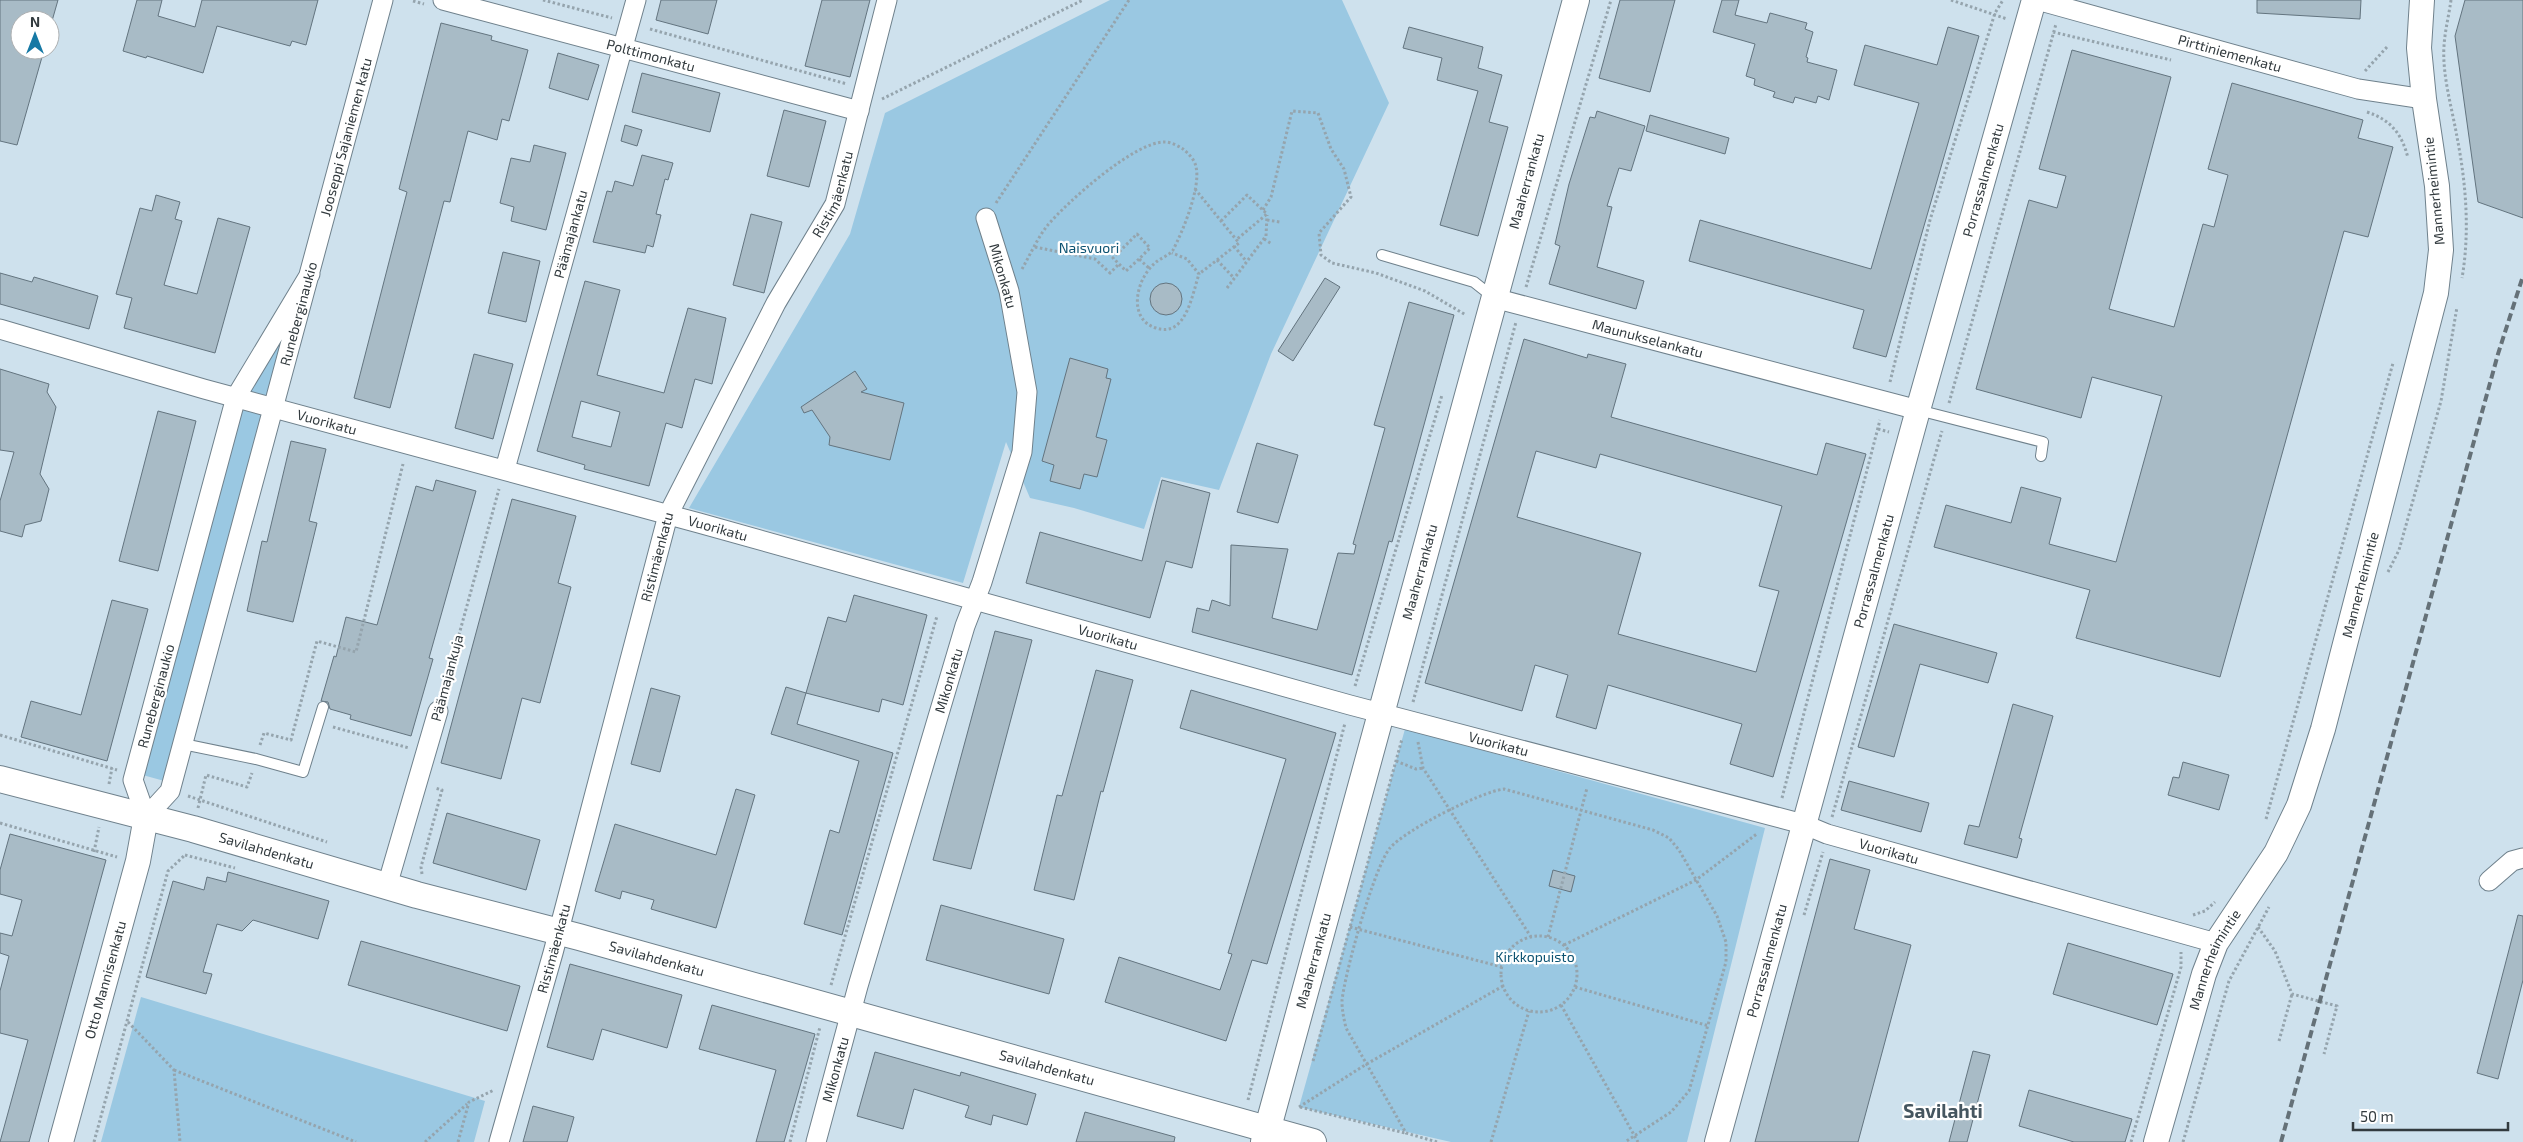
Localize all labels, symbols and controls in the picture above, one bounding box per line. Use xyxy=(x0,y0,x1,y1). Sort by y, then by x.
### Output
north arrow xyxy=(10,10,60,60)
text: N xyxy=(30,13,40,30)
street label: Pirttiniemenkatu xyxy=(2176,30,2284,75)
street label: Polttimonkatu xyxy=(605,35,697,75)
street label: Jooseppi Sajaniemen katu xyxy=(316,56,375,218)
street label: Porrassalmenkatu xyxy=(1958,121,2007,239)
street label: Maaherrankatu xyxy=(1505,131,1547,231)
street label: Mannerheimintie xyxy=(2419,136,2448,246)
street label: Ristimäenkatu xyxy=(808,149,856,240)
street label: Päämajankatu xyxy=(550,188,591,280)
park label: Naisvuori xyxy=(1059,239,1119,256)
street label: Mikonkatu xyxy=(986,241,1021,310)
street label: Runeberginaukio xyxy=(276,260,320,368)
street label: Maunukselankatu xyxy=(1591,315,1705,361)
street label: Vuorikatu xyxy=(295,406,359,438)
street label: Ristimäenkatu xyxy=(637,510,676,603)
street label: Vuorikatu xyxy=(686,511,750,544)
street label: Porrassalmenkatu xyxy=(1850,512,1897,630)
street label: Maaherrankatu xyxy=(1398,522,1440,622)
street label: Mannerheimintie xyxy=(2338,530,2382,639)
street label: Vuorikatu xyxy=(1076,620,1140,653)
street label: Päämajankuja xyxy=(427,633,466,723)
street label: Runeberginaukio xyxy=(133,642,178,750)
street label: Mikonkatu xyxy=(931,646,966,715)
street label: Vuorikatu xyxy=(1467,728,1531,760)
street label: Savilahdenkatu xyxy=(217,828,316,872)
street label: Vuorikatu xyxy=(1857,834,1921,867)
street label: Ristimäenkatu xyxy=(533,902,574,995)
street label: Porrassalmenkatu xyxy=(1743,902,1790,1019)
street label: Mannerheimintie xyxy=(2185,906,2244,1012)
street label: Maaherrankatu xyxy=(1292,911,1334,1010)
street label: Otto Mannisenkatu xyxy=(81,919,129,1041)
street label: Savilahdenkatu xyxy=(607,937,707,980)
park label: Kirkkopuisto xyxy=(1495,948,1575,965)
street label: Mikonkatu xyxy=(818,1035,852,1104)
street label: Savilahdenkatu xyxy=(997,1046,1097,1089)
district label: Savilahti xyxy=(1903,1099,1983,1122)
scale bar xyxy=(2353,1100,2508,1132)
text: 50 m xyxy=(2360,1107,2394,1125)

